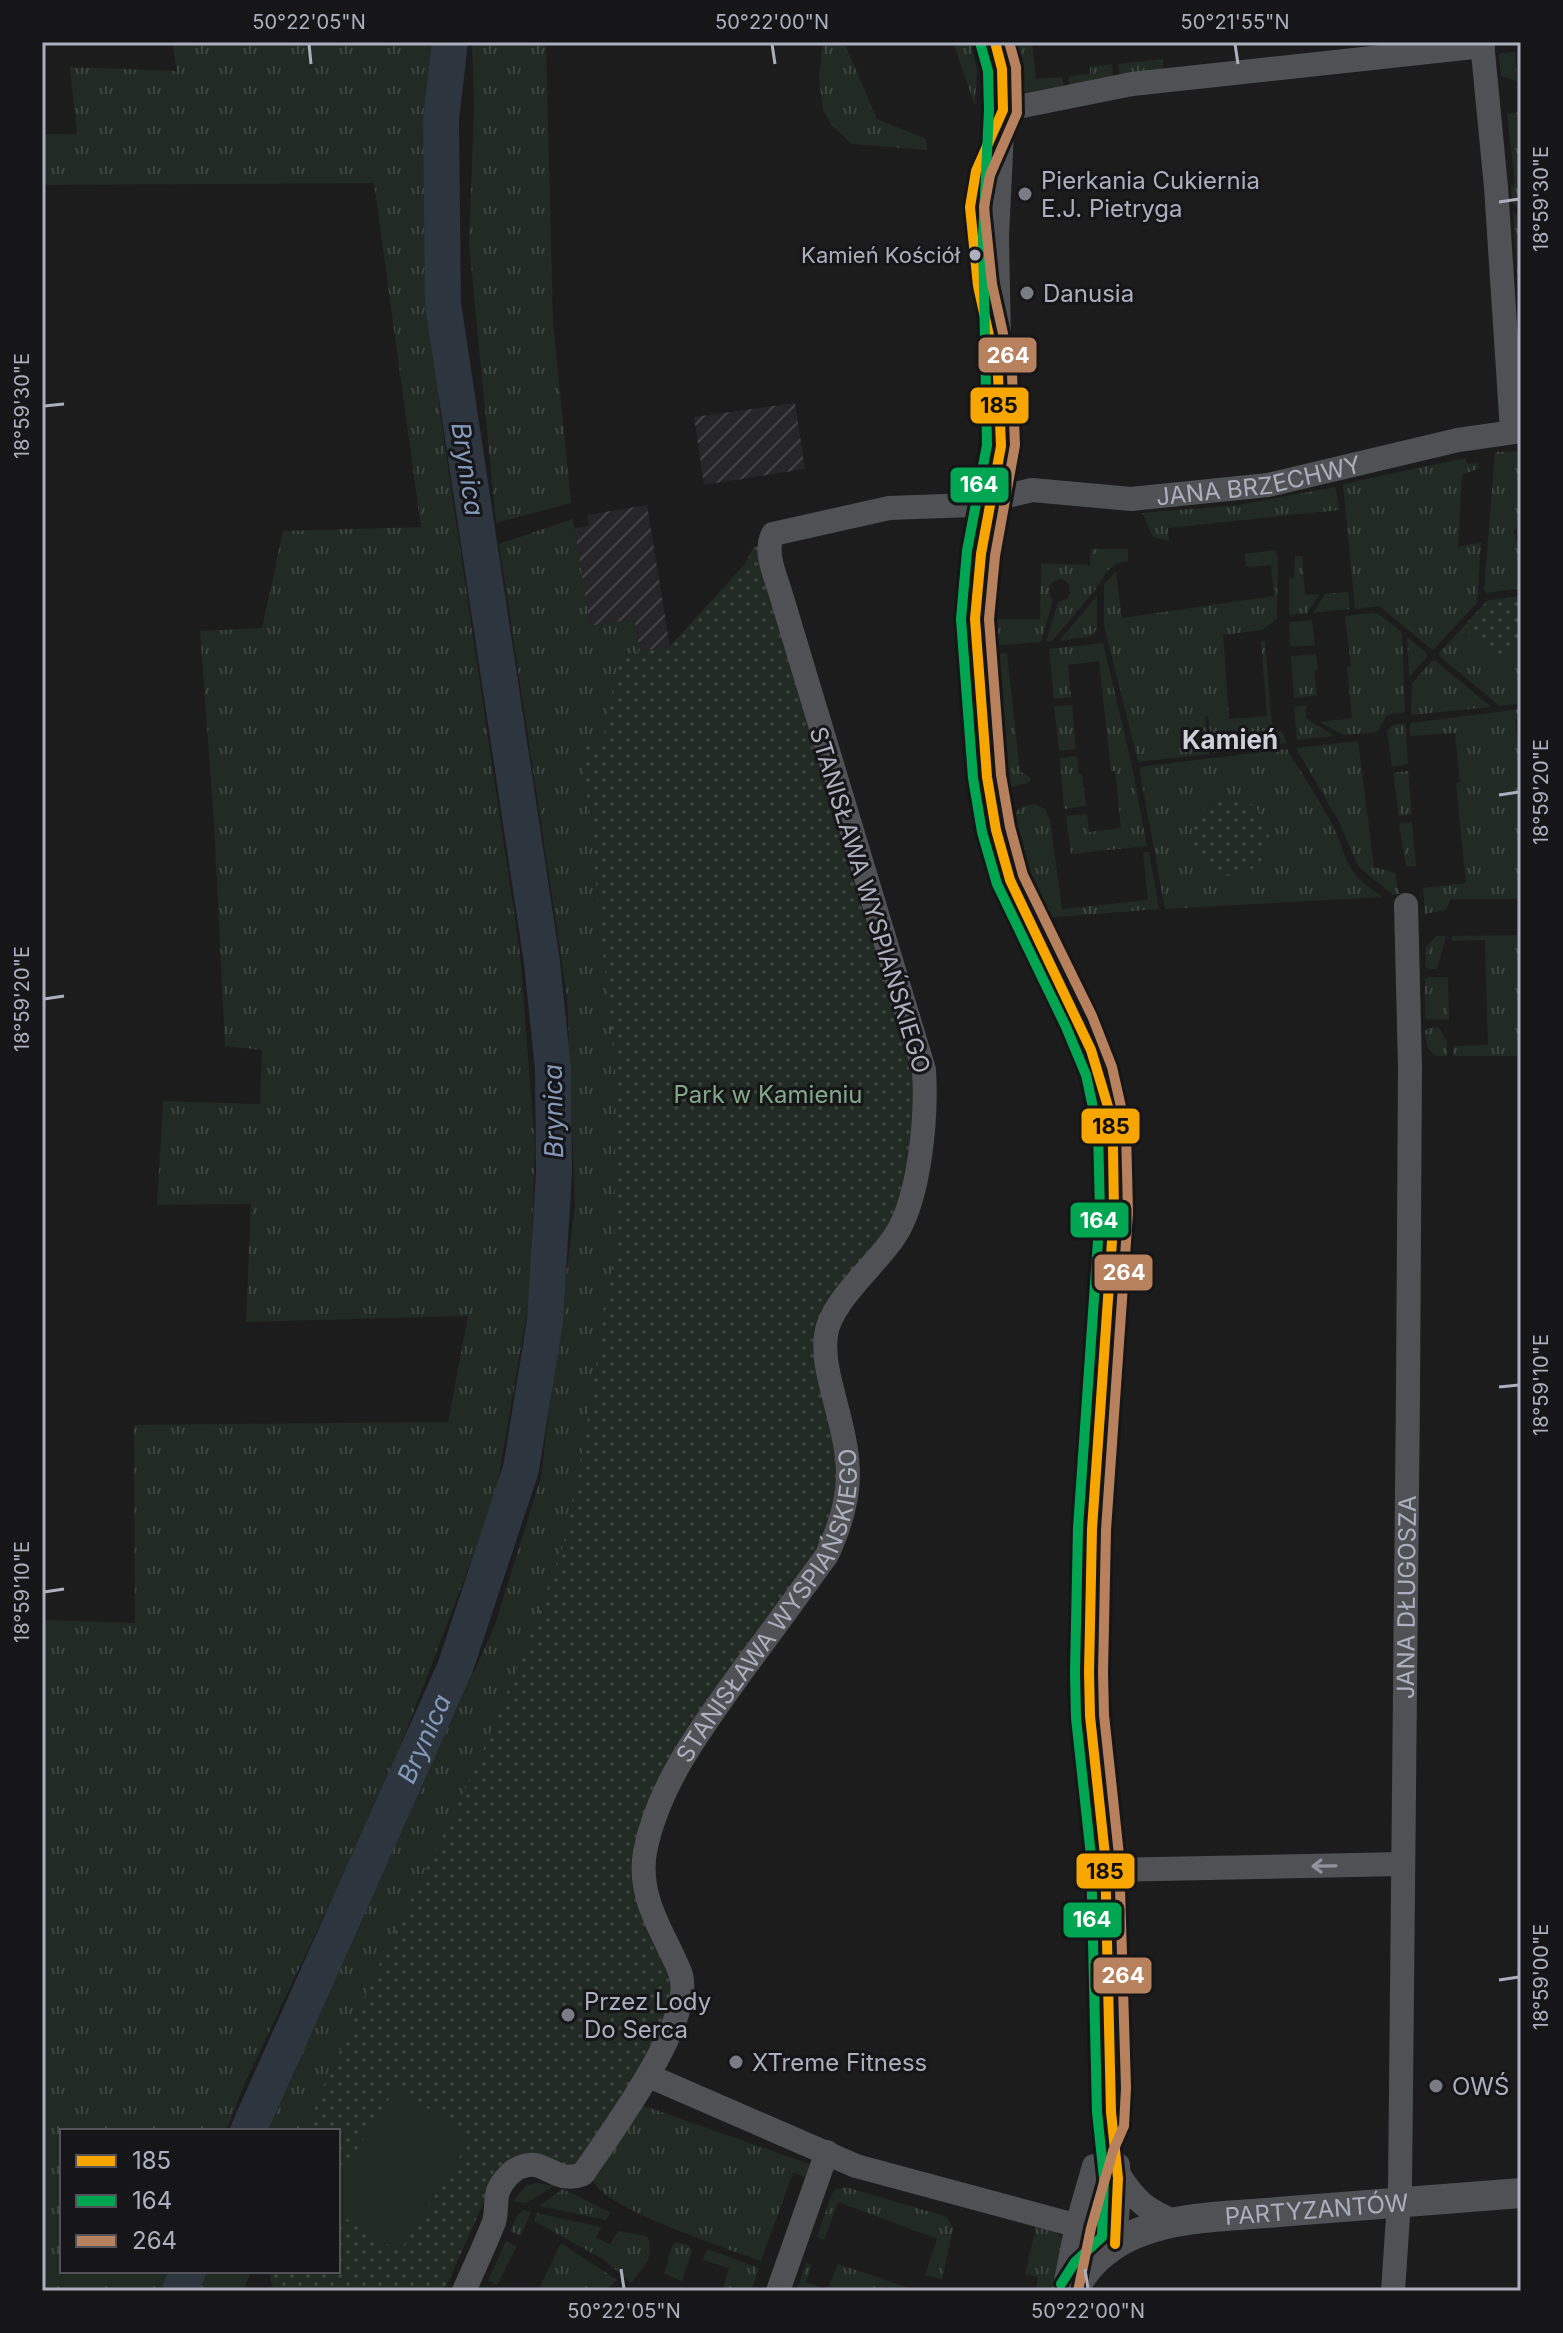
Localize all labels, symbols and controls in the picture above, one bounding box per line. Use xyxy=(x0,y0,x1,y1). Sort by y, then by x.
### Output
text: 50°22'05"N xyxy=(252,10,366,34)
text: 50°22'00"N xyxy=(715,10,829,34)
text: 50°21'55"N xyxy=(1181,10,1289,34)
text: 18°59'30"E xyxy=(1529,146,1553,252)
place label: Pierkania Cukiernia E.J. Pietryga xyxy=(1041,166,1260,223)
marker: Pierkania Cukiernia E.J. Pietryga xyxy=(1016,185,1034,203)
place label: Kamień Kościół xyxy=(801,242,961,268)
marker: Kamień Kościół xyxy=(967,247,983,263)
place label: Danusia xyxy=(1043,279,1134,308)
marker: Danusia xyxy=(1018,284,1036,302)
line badge: 264 xyxy=(977,336,1038,374)
text: 264 xyxy=(986,342,1030,368)
text: 18°59'30"E xyxy=(10,353,34,459)
line badge: 185 xyxy=(969,386,1030,425)
text: 185 xyxy=(980,392,1018,418)
water label: Brynica xyxy=(445,420,491,518)
street label: JANA BRZECHWY xyxy=(1155,449,1364,511)
line badge: 164 xyxy=(949,466,1010,504)
text: 164 xyxy=(960,471,998,497)
street label: STANISŁAWA WYSPIAŃSKIEGO xyxy=(803,723,938,1077)
district label: Kamień xyxy=(1182,724,1278,755)
text: 18°59'20"E xyxy=(1529,739,1553,845)
text: 18°59'20"E xyxy=(10,946,34,1052)
water label: Brynica xyxy=(537,1064,569,1158)
park label: Park w Kamieniu xyxy=(673,1080,863,1109)
line badge: 185 xyxy=(1080,1107,1141,1145)
text: 185 xyxy=(1092,1113,1130,1139)
line badge: 164 xyxy=(1069,1201,1130,1239)
text: 164 xyxy=(1080,1207,1118,1233)
line badge: 264 xyxy=(1093,1253,1154,1292)
text: 264 xyxy=(1102,1259,1146,1285)
text: 18°59'10"E xyxy=(1529,1334,1553,1436)
street label: STANISŁAWA WYSPIAŃSKIEGO xyxy=(669,1447,862,1767)
street label: JANA DŁUGOSZA xyxy=(1390,1495,1421,1699)
text: 18°59'10"E xyxy=(10,1541,34,1643)
water label: Brynica xyxy=(390,1689,457,1788)
line badge: 185 xyxy=(1075,1852,1136,1890)
text: 185 xyxy=(1086,1858,1124,1884)
one-way arrow xyxy=(1311,1858,1338,1873)
line badge: 164 xyxy=(1062,1901,1123,1939)
text: 164 xyxy=(1073,1906,1111,1932)
text: 18°59'00"E xyxy=(1529,1924,1553,2030)
line badge: 264 xyxy=(1092,1956,1153,1995)
text: 264 xyxy=(1101,1962,1145,1988)
place label: Przez Lody Do Serca xyxy=(584,1987,711,2044)
marker: Przez Lody Do Serca xyxy=(559,2006,577,2024)
place label: XTreme Fitness xyxy=(752,2048,927,2077)
marker: XTreme Fitness xyxy=(727,2053,745,2071)
place label: OWŚ xyxy=(1452,2072,1509,2101)
marker: OWŚ xyxy=(1427,2077,1445,2095)
legend xyxy=(60,2129,340,2273)
text: 185 xyxy=(132,2146,171,2175)
text: 164 xyxy=(132,2186,172,2215)
street label: PARTYZANTÓW xyxy=(1224,2187,1410,2230)
text: 264 xyxy=(132,2226,177,2255)
text: 50°22'05"N xyxy=(567,2299,681,2323)
text: 50°22'00"N xyxy=(1031,2299,1145,2323)

